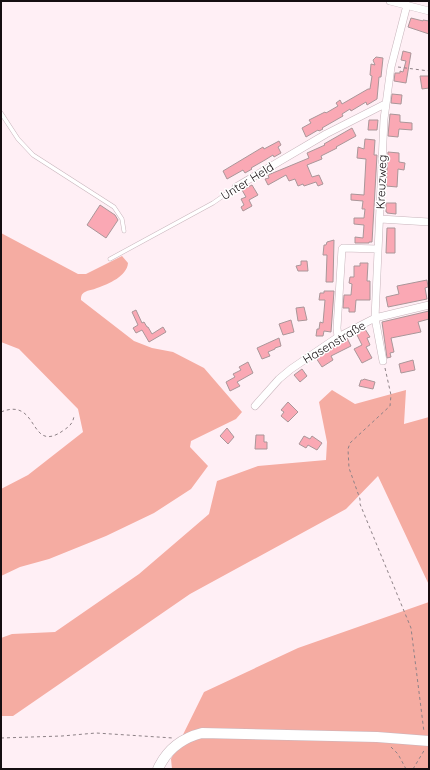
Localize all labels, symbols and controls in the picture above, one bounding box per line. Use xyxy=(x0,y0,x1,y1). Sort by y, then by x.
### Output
street label: Kreuzweg xyxy=(373,154,389,210)
street label: Unter Held xyxy=(218,159,276,203)
street label: Hasenstraße xyxy=(300,317,368,367)

